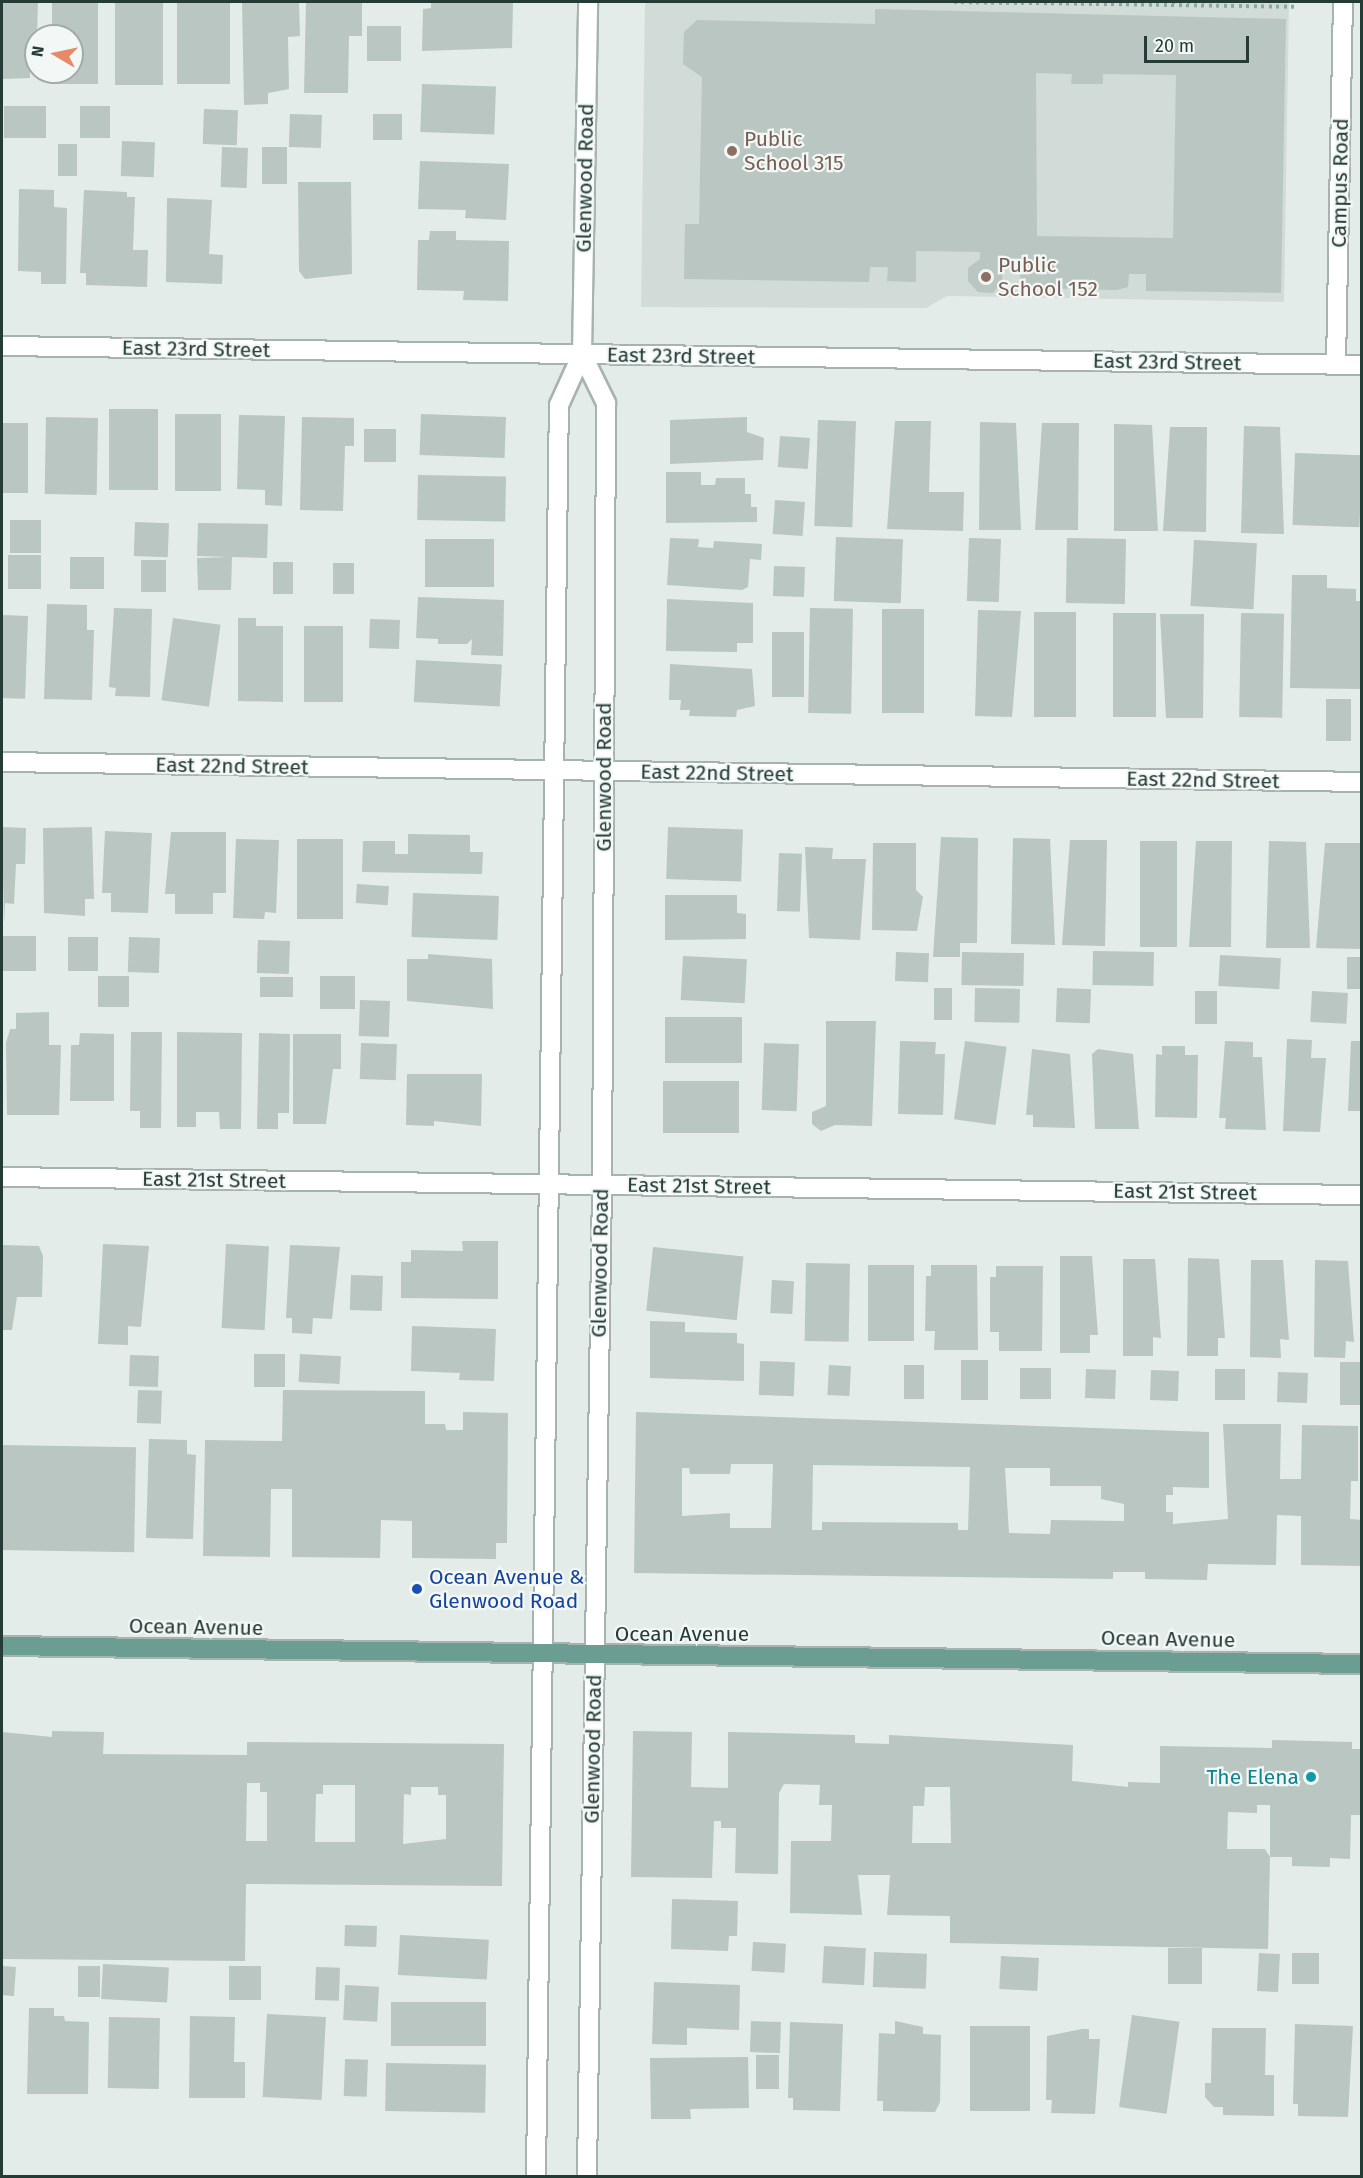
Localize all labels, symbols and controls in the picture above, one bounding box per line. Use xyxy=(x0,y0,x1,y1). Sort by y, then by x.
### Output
north arrow xyxy=(24,24,84,84)
scale bar xyxy=(1147,24,1252,62)
text: 20 m xyxy=(1155,35,1194,57)
text: N xyxy=(27,45,48,58)
street label: Glenwood Road xyxy=(571,103,599,253)
street label: Campus Road xyxy=(1326,118,1354,248)
place label: Public School 315 xyxy=(744,126,844,176)
marker: Public School 315 xyxy=(725,144,739,158)
place label: Public School 152 xyxy=(998,252,1098,302)
marker: Public School 152 xyxy=(979,270,993,284)
street label: East 23rd Street xyxy=(122,335,270,363)
street label: East 23rd Street xyxy=(607,342,755,370)
street label: East 23rd Street xyxy=(1093,348,1241,376)
street label: Glenwood Road xyxy=(591,702,617,852)
street label: East 22nd Street xyxy=(155,752,309,780)
street label: East 22nd Street xyxy=(640,759,794,787)
street label: East 22nd Street xyxy=(1126,766,1280,794)
street label: East 21st Street xyxy=(142,1166,286,1194)
street label: East 21st Street xyxy=(627,1172,771,1200)
street label: East 21st Street xyxy=(1113,1178,1257,1206)
street label: Glenwood Road xyxy=(586,1188,614,1338)
place label: Ocean Avenue & Glenwood Road xyxy=(429,1564,584,1614)
marker: Ocean Avenue & Glenwood Road xyxy=(410,1582,424,1596)
street label: Ocean Avenue xyxy=(129,1613,263,1641)
street label: Ocean Avenue xyxy=(615,1621,749,1647)
street label: Ocean Avenue xyxy=(1101,1625,1235,1653)
street label: Glenwood Road xyxy=(579,1674,607,1824)
place label: The Elena xyxy=(1207,1764,1299,1790)
marker: The Elena xyxy=(1304,1770,1318,1784)

